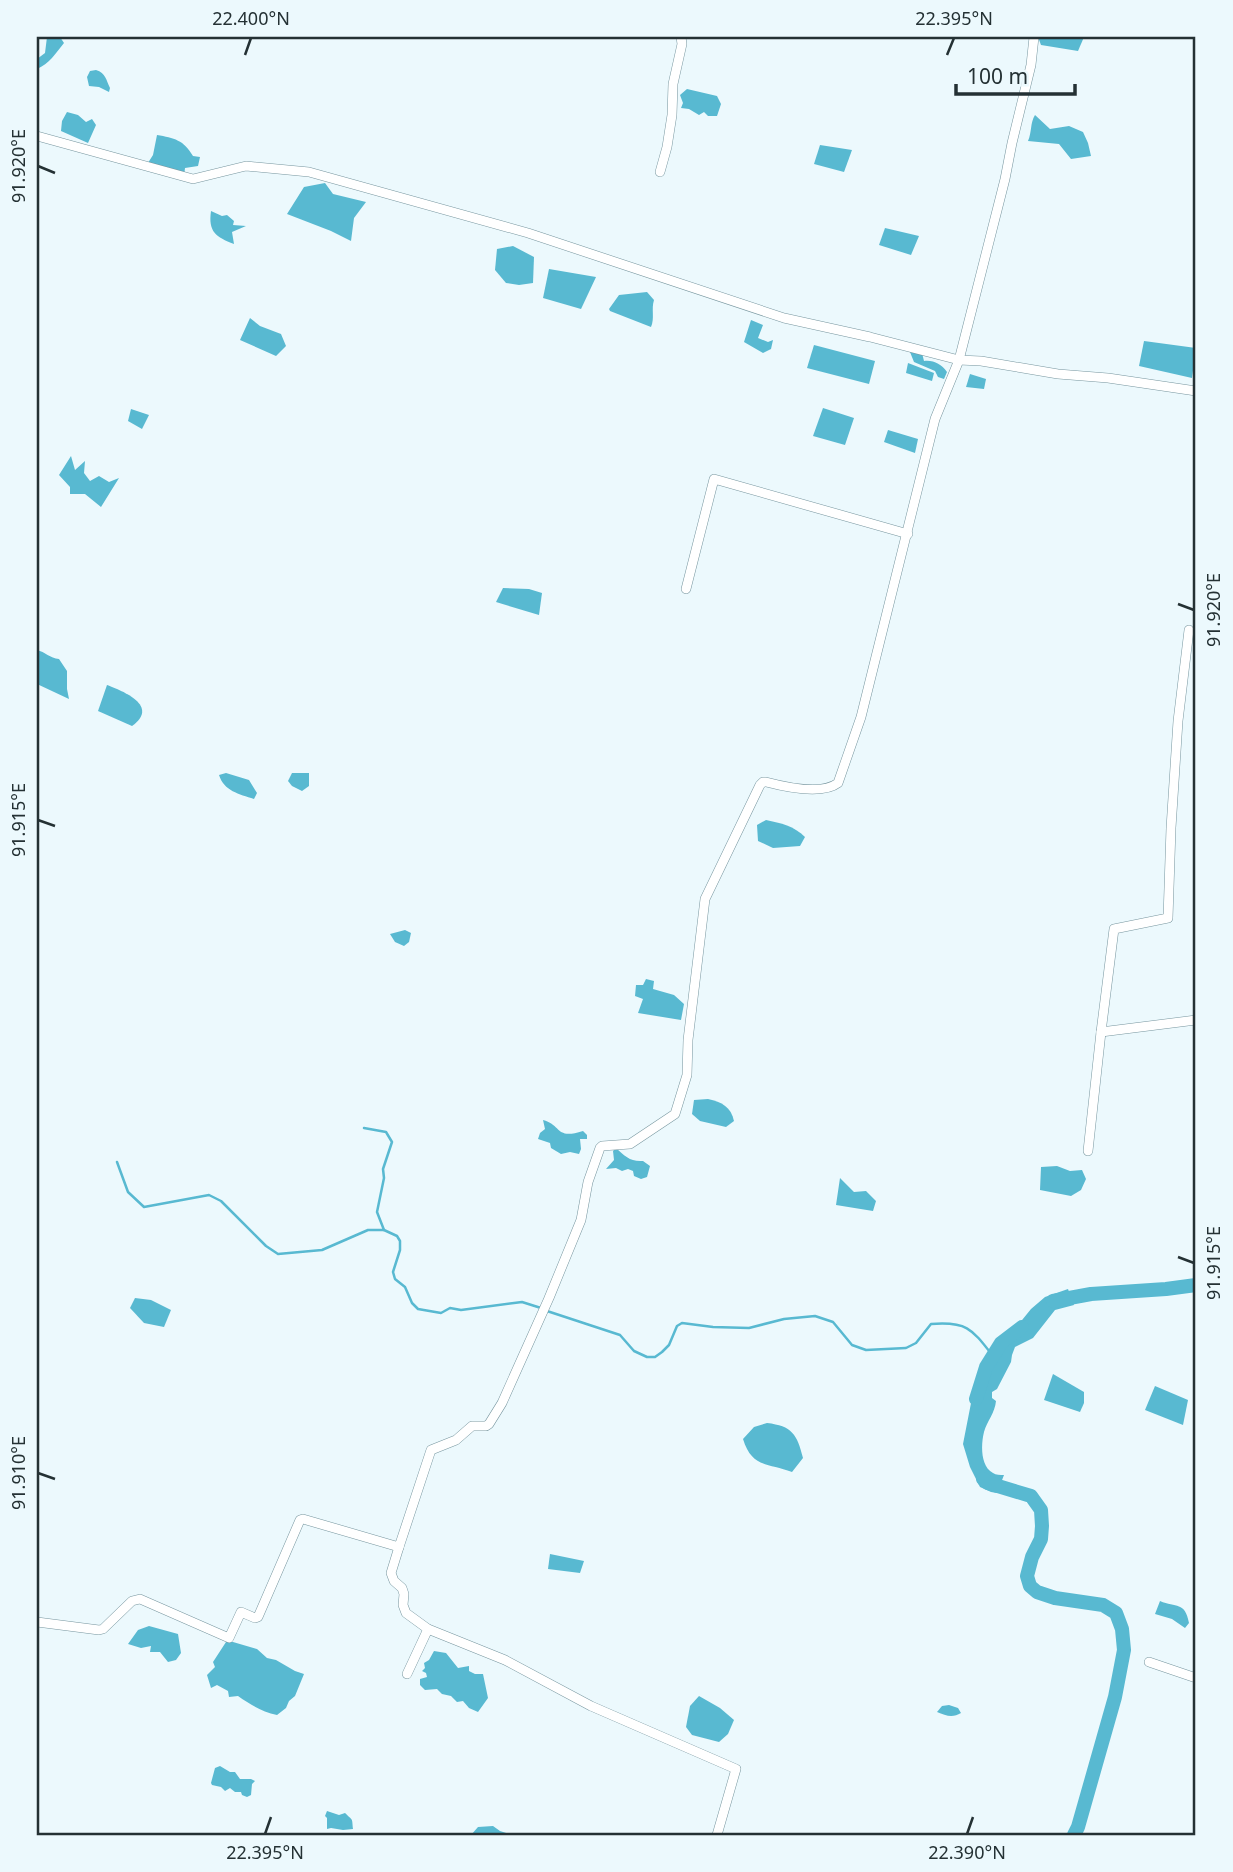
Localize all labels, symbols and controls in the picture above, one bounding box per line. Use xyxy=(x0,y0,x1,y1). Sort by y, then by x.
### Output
text: 22.400°N xyxy=(212,6,290,30)
text: 22.395°N xyxy=(915,6,993,30)
scale bar xyxy=(956,52,1076,96)
text: 100 m xyxy=(967,62,1028,90)
text: 91.920°E xyxy=(6,129,30,203)
text: 91.920°E xyxy=(1201,573,1225,647)
text: 91.915°E xyxy=(6,783,30,857)
text: 91.915°E xyxy=(1201,1226,1225,1300)
text: 91.910°E xyxy=(6,1436,30,1510)
text: 22.395°N xyxy=(226,1840,304,1864)
text: 22.390°N xyxy=(928,1840,1006,1864)

